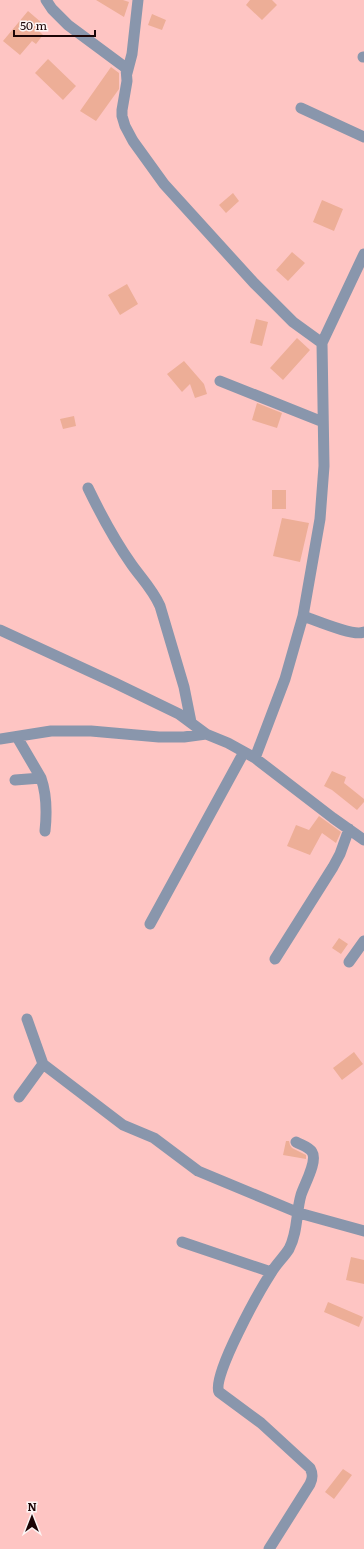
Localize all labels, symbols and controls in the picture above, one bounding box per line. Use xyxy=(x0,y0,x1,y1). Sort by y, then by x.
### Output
scale bar xyxy=(14,12,95,38)
text: 50 m xyxy=(20,16,47,34)
north arrow xyxy=(12,1497,52,1537)
text: N xyxy=(27,1498,37,1514)

